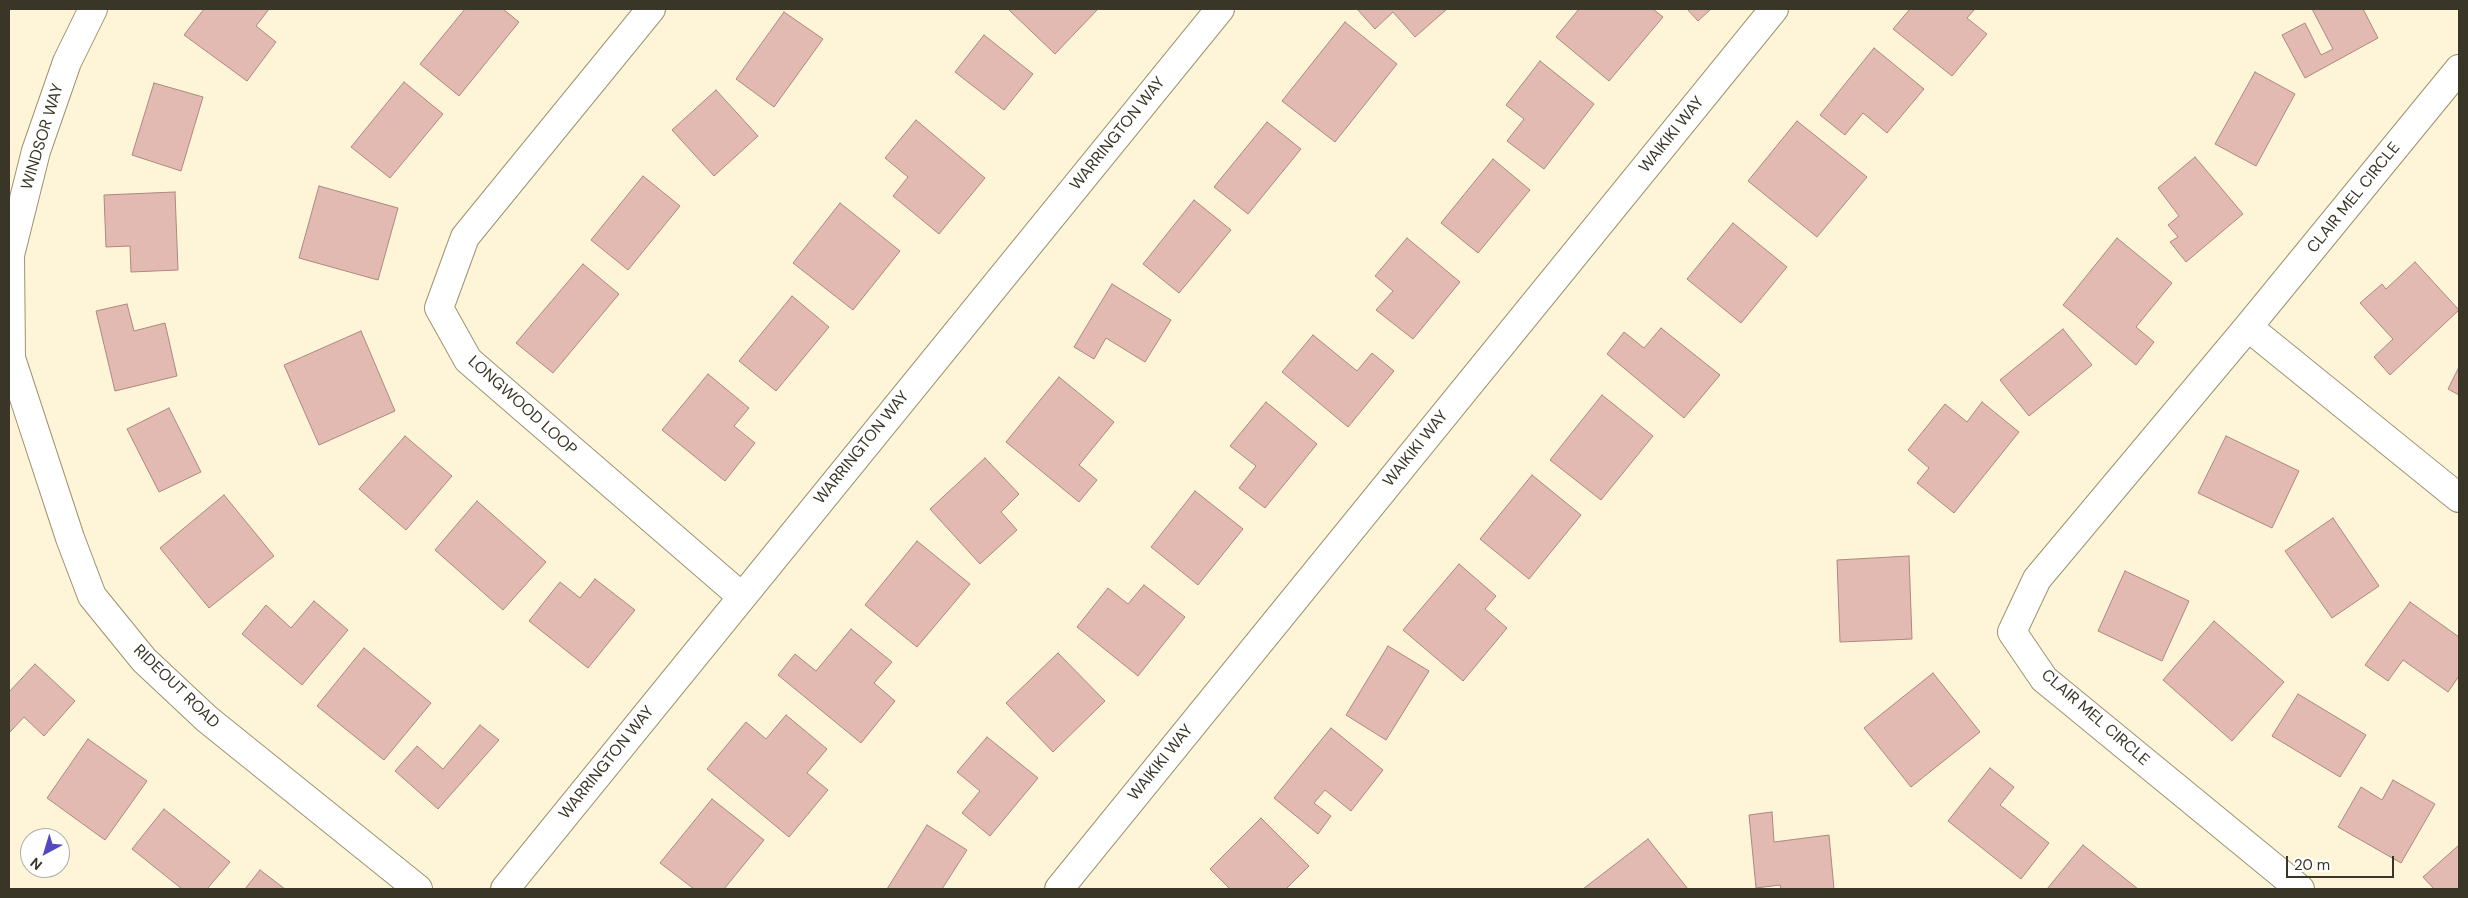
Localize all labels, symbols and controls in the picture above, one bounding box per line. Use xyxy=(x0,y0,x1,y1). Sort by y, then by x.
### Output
street label: WARRINGTON WAY xyxy=(1066,74,1170,194)
street label: WINDSOR WAY xyxy=(18,82,68,192)
street label: WAIKIKI WAY xyxy=(1636,93,1708,177)
street label: CLAIR MEL CIRCLE xyxy=(2303,139,2405,257)
street label: LONGWOOD LOOP xyxy=(464,352,580,460)
street label: WARRINGTON WAY xyxy=(810,388,914,508)
street label: WAIKIKI WAY xyxy=(1380,407,1452,491)
street label: RIDEOUT ROAD xyxy=(129,641,223,733)
street label: CLAIR MEL CIRCLE xyxy=(2037,666,2153,770)
street label: WARRINGTON WAY xyxy=(555,703,659,823)
street label: WAIKIKI WAY xyxy=(1125,721,1197,805)
north arrow xyxy=(20,828,70,878)
scale bar xyxy=(2288,846,2396,878)
text: N xyxy=(27,854,46,874)
text: 20 m xyxy=(2294,855,2330,875)

